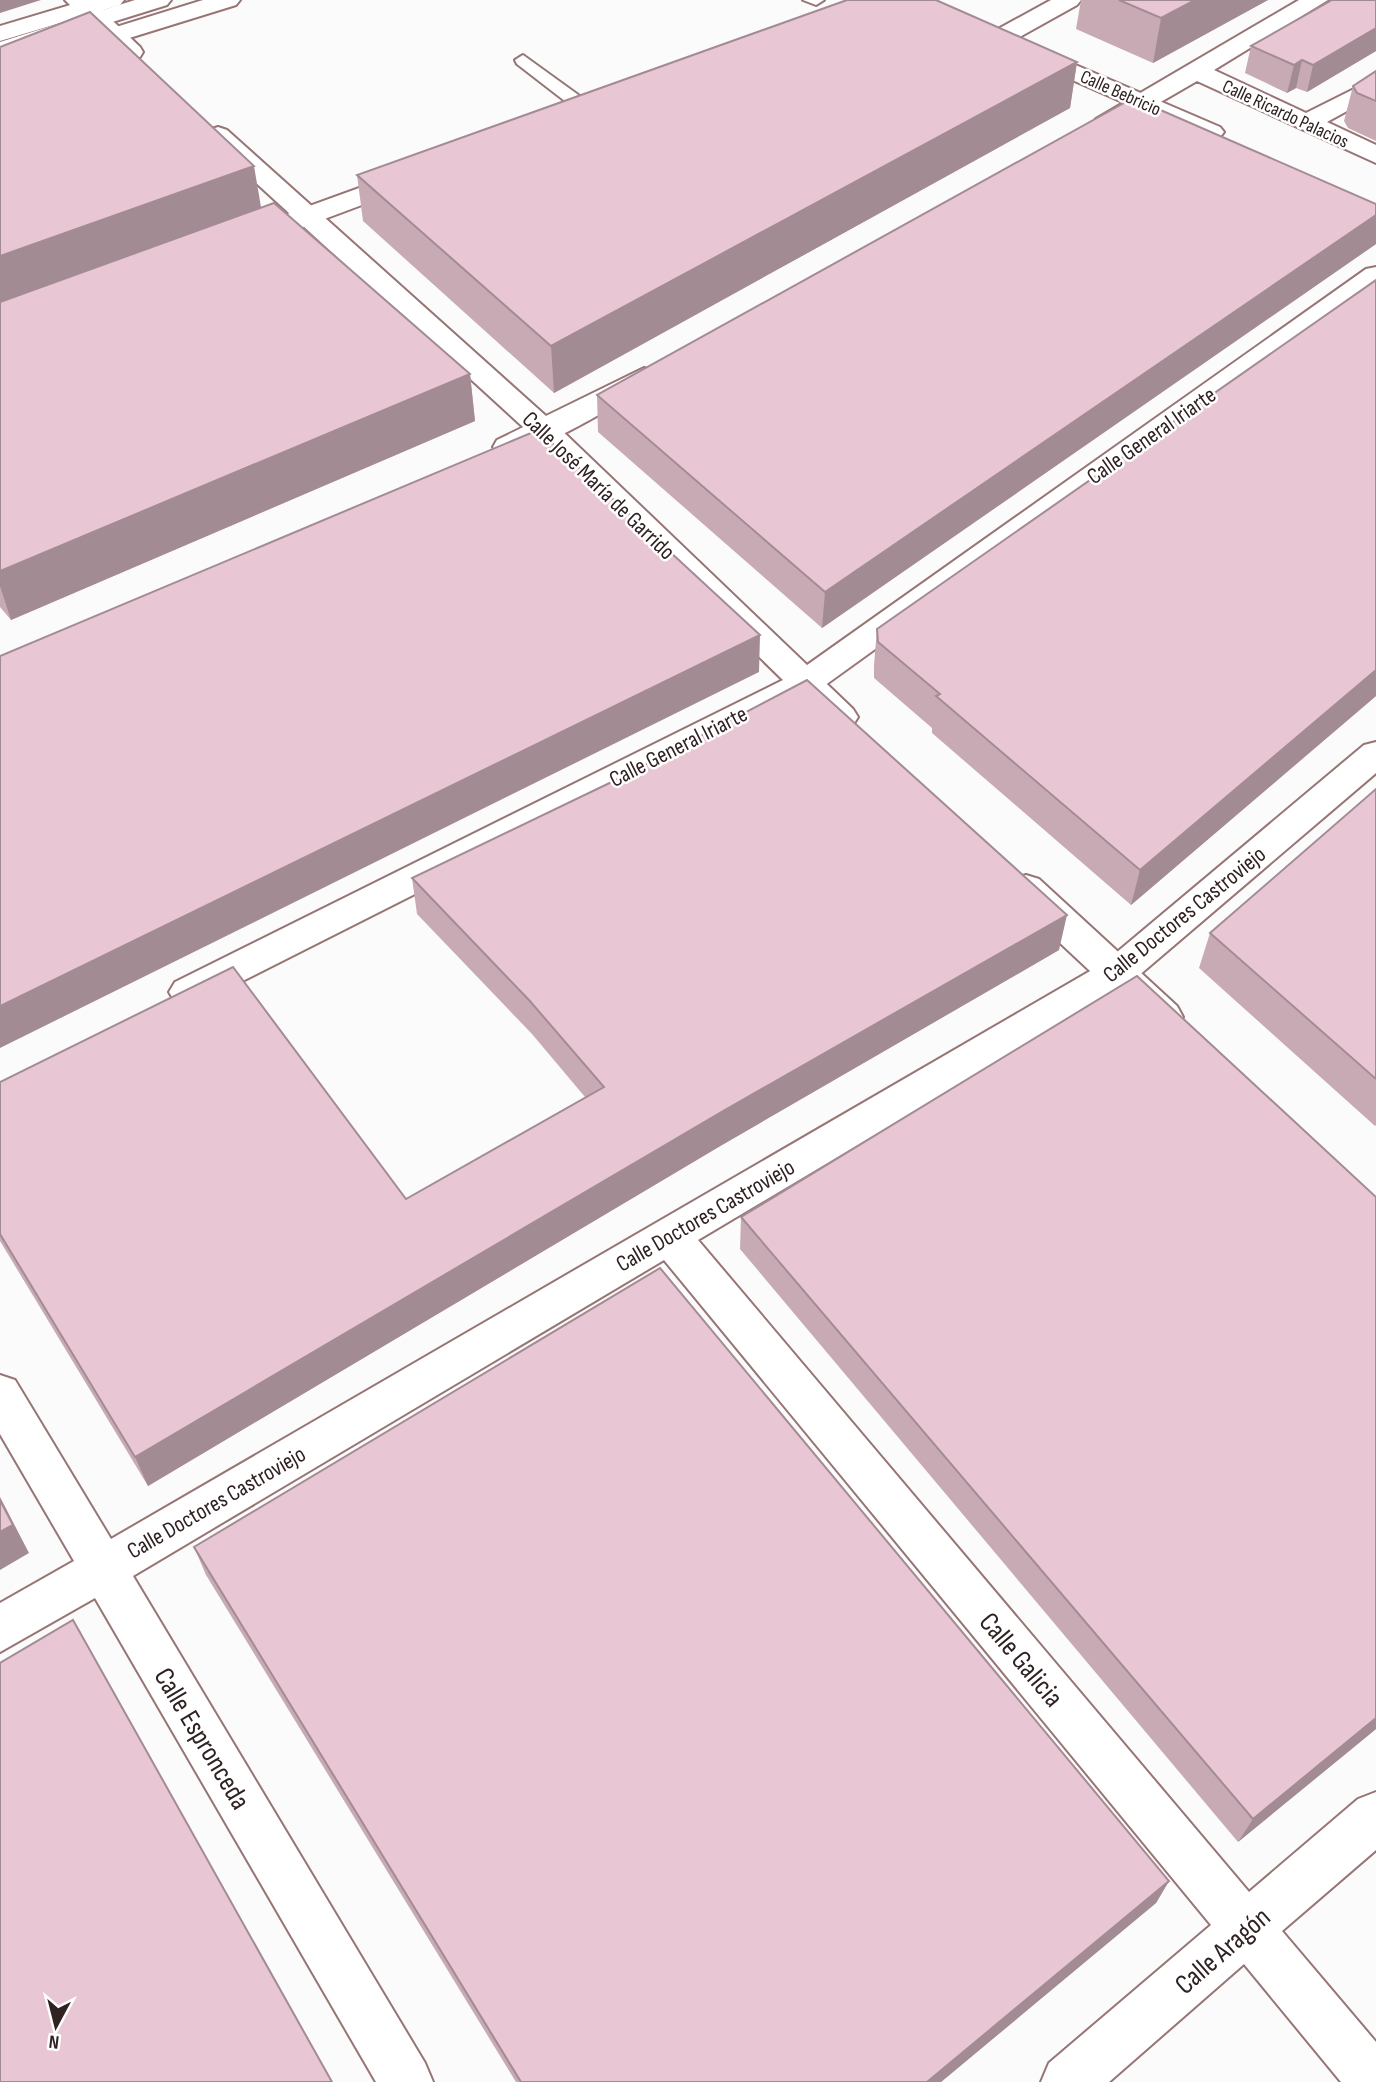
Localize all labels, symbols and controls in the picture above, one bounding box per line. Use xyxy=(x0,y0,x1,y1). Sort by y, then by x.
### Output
street label: Calle Bebricio xyxy=(1076,65,1164,121)
street label: Calle Ricardo Palacios xyxy=(1219,75,1352,154)
street label: Calle General Iriarte xyxy=(1082,381,1222,491)
street label: Calle José María de Garrido xyxy=(516,406,681,566)
street label: Calle General Iriarte xyxy=(605,700,752,794)
street label: Calle Doctores Castroviejo xyxy=(1098,841,1272,989)
street label: Calle Doctores Castroviejo xyxy=(611,1153,800,1278)
street label: Calle Doctores Castroviejo xyxy=(122,1440,311,1565)
street label: Calle Galicia xyxy=(972,1606,1070,1714)
street label: Calle Espronceda xyxy=(147,1662,257,1815)
street label: Calle Aragón xyxy=(1169,1901,1277,2001)
north arrow xyxy=(21,1991,91,2061)
text: N xyxy=(48,2029,61,2053)

